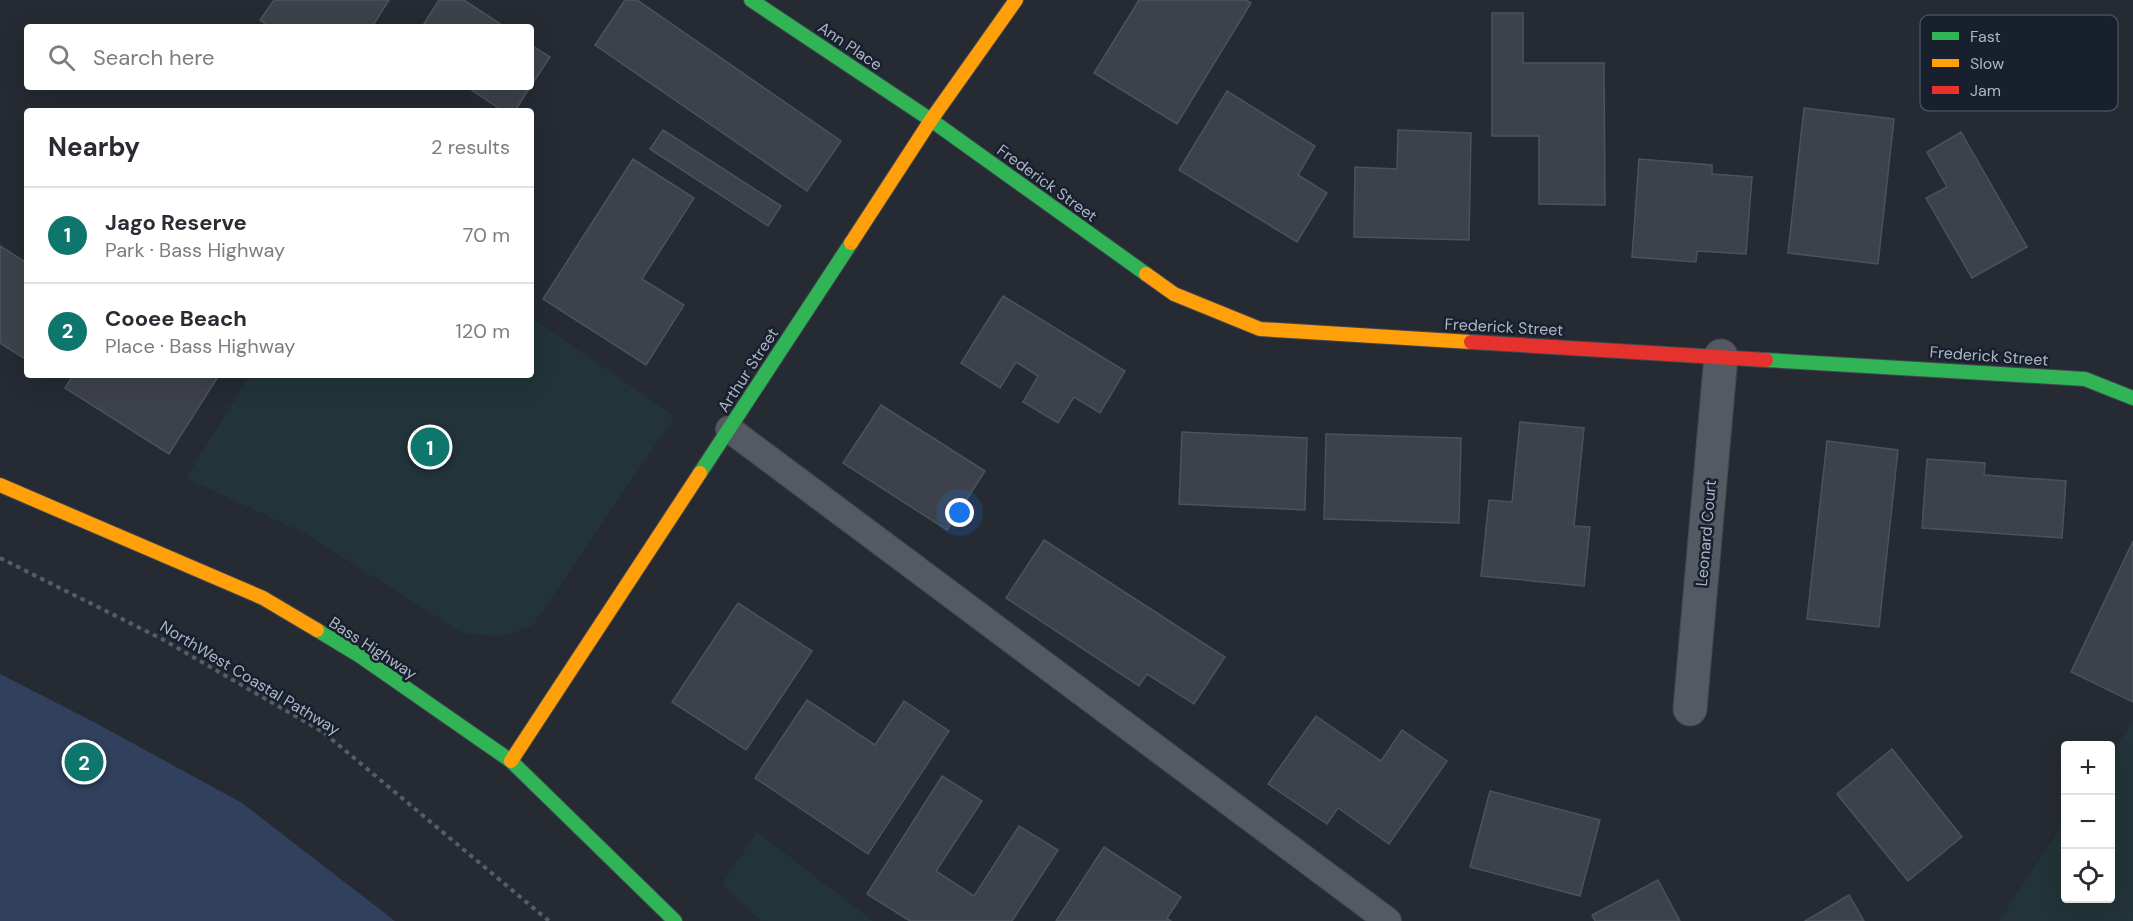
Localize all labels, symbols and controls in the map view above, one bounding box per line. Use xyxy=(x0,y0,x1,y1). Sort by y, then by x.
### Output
legend xyxy=(1920,15,2118,111)
street label: Ann Place xyxy=(814,17,886,75)
search box xyxy=(24,24,534,90)
text: Fast xyxy=(1970,26,2001,47)
icon: search xyxy=(45,41,78,74)
text: Search here xyxy=(93,43,214,72)
text: Slow xyxy=(1970,53,2004,74)
text: Jam xyxy=(1970,80,2001,101)
text: Nearby xyxy=(48,130,140,164)
text: 2 results xyxy=(431,134,510,160)
street label: Frederick Street xyxy=(993,140,1101,226)
text: Jago Reserve xyxy=(105,208,247,237)
text: 1 xyxy=(64,222,71,248)
text: 70 m xyxy=(463,222,510,248)
text: Park · Bass Highway xyxy=(105,237,285,263)
text: Cooee Beach xyxy=(105,304,247,333)
street label: Frederick Street xyxy=(1444,313,1564,341)
text: 2 xyxy=(62,318,73,344)
text: 120 m xyxy=(456,318,510,344)
street label: Arthur Street xyxy=(713,324,783,416)
text: Place · Bass Highway xyxy=(105,333,295,359)
street label: Frederick Street xyxy=(1929,341,2049,371)
pin: 1 xyxy=(410,424,450,470)
street label: Leonard Court xyxy=(1691,479,1721,587)
your location xyxy=(945,498,974,527)
street label: Bass Highway xyxy=(325,612,421,684)
street label: NorthWest Coastal Pathway xyxy=(156,616,344,740)
pin: 2 xyxy=(64,740,104,784)
map controls xyxy=(2061,741,2115,903)
button: + xyxy=(2061,741,2115,795)
button: − xyxy=(2061,795,2115,849)
button: locate xyxy=(2061,849,2115,903)

